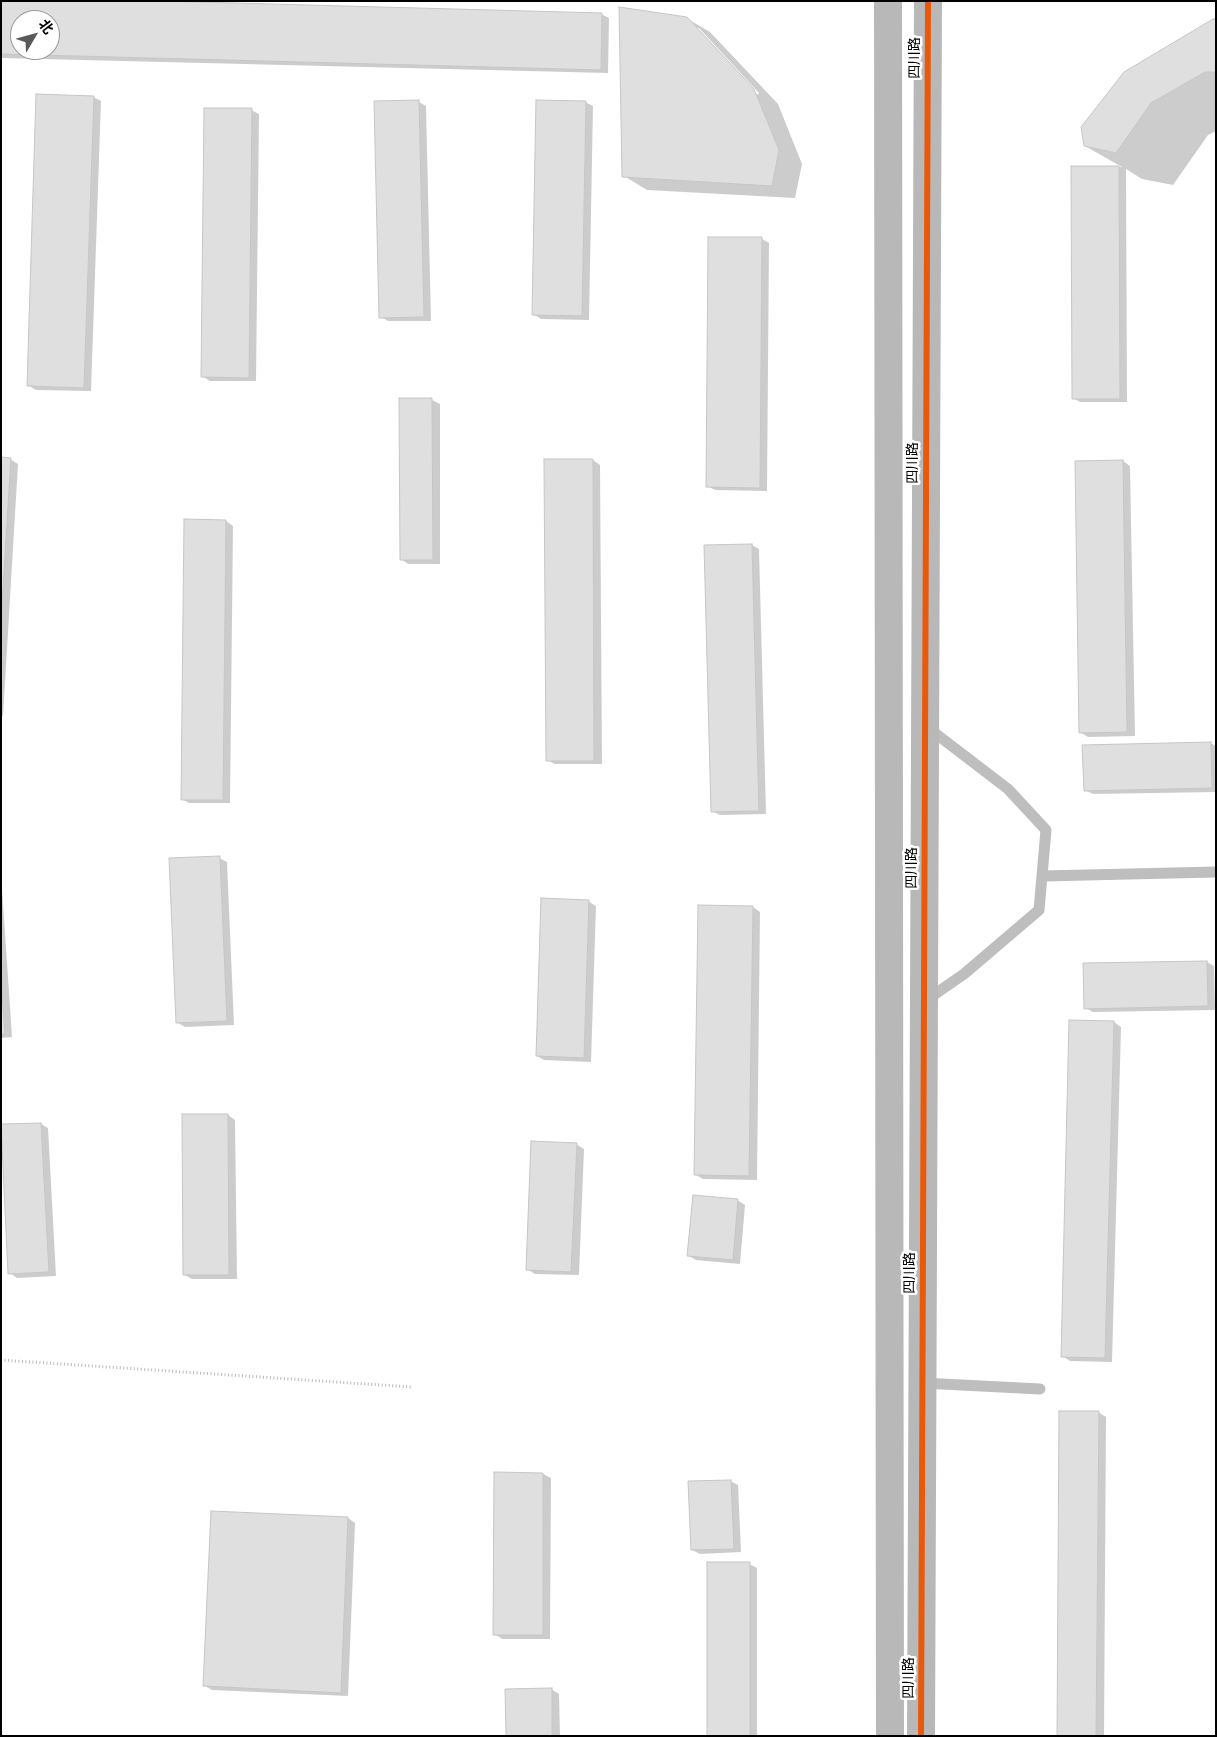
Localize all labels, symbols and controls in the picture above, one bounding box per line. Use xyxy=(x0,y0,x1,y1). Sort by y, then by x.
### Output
north arrow xyxy=(10,10,60,60)
text: 北 xyxy=(35,15,58,38)
street label: 四川路 xyxy=(907,37,923,79)
street label: 四川路 xyxy=(905,442,921,484)
street label: 四川路 xyxy=(904,847,920,889)
street label: 四川路 xyxy=(902,1252,918,1294)
street label: 四川路 xyxy=(901,1657,917,1699)

